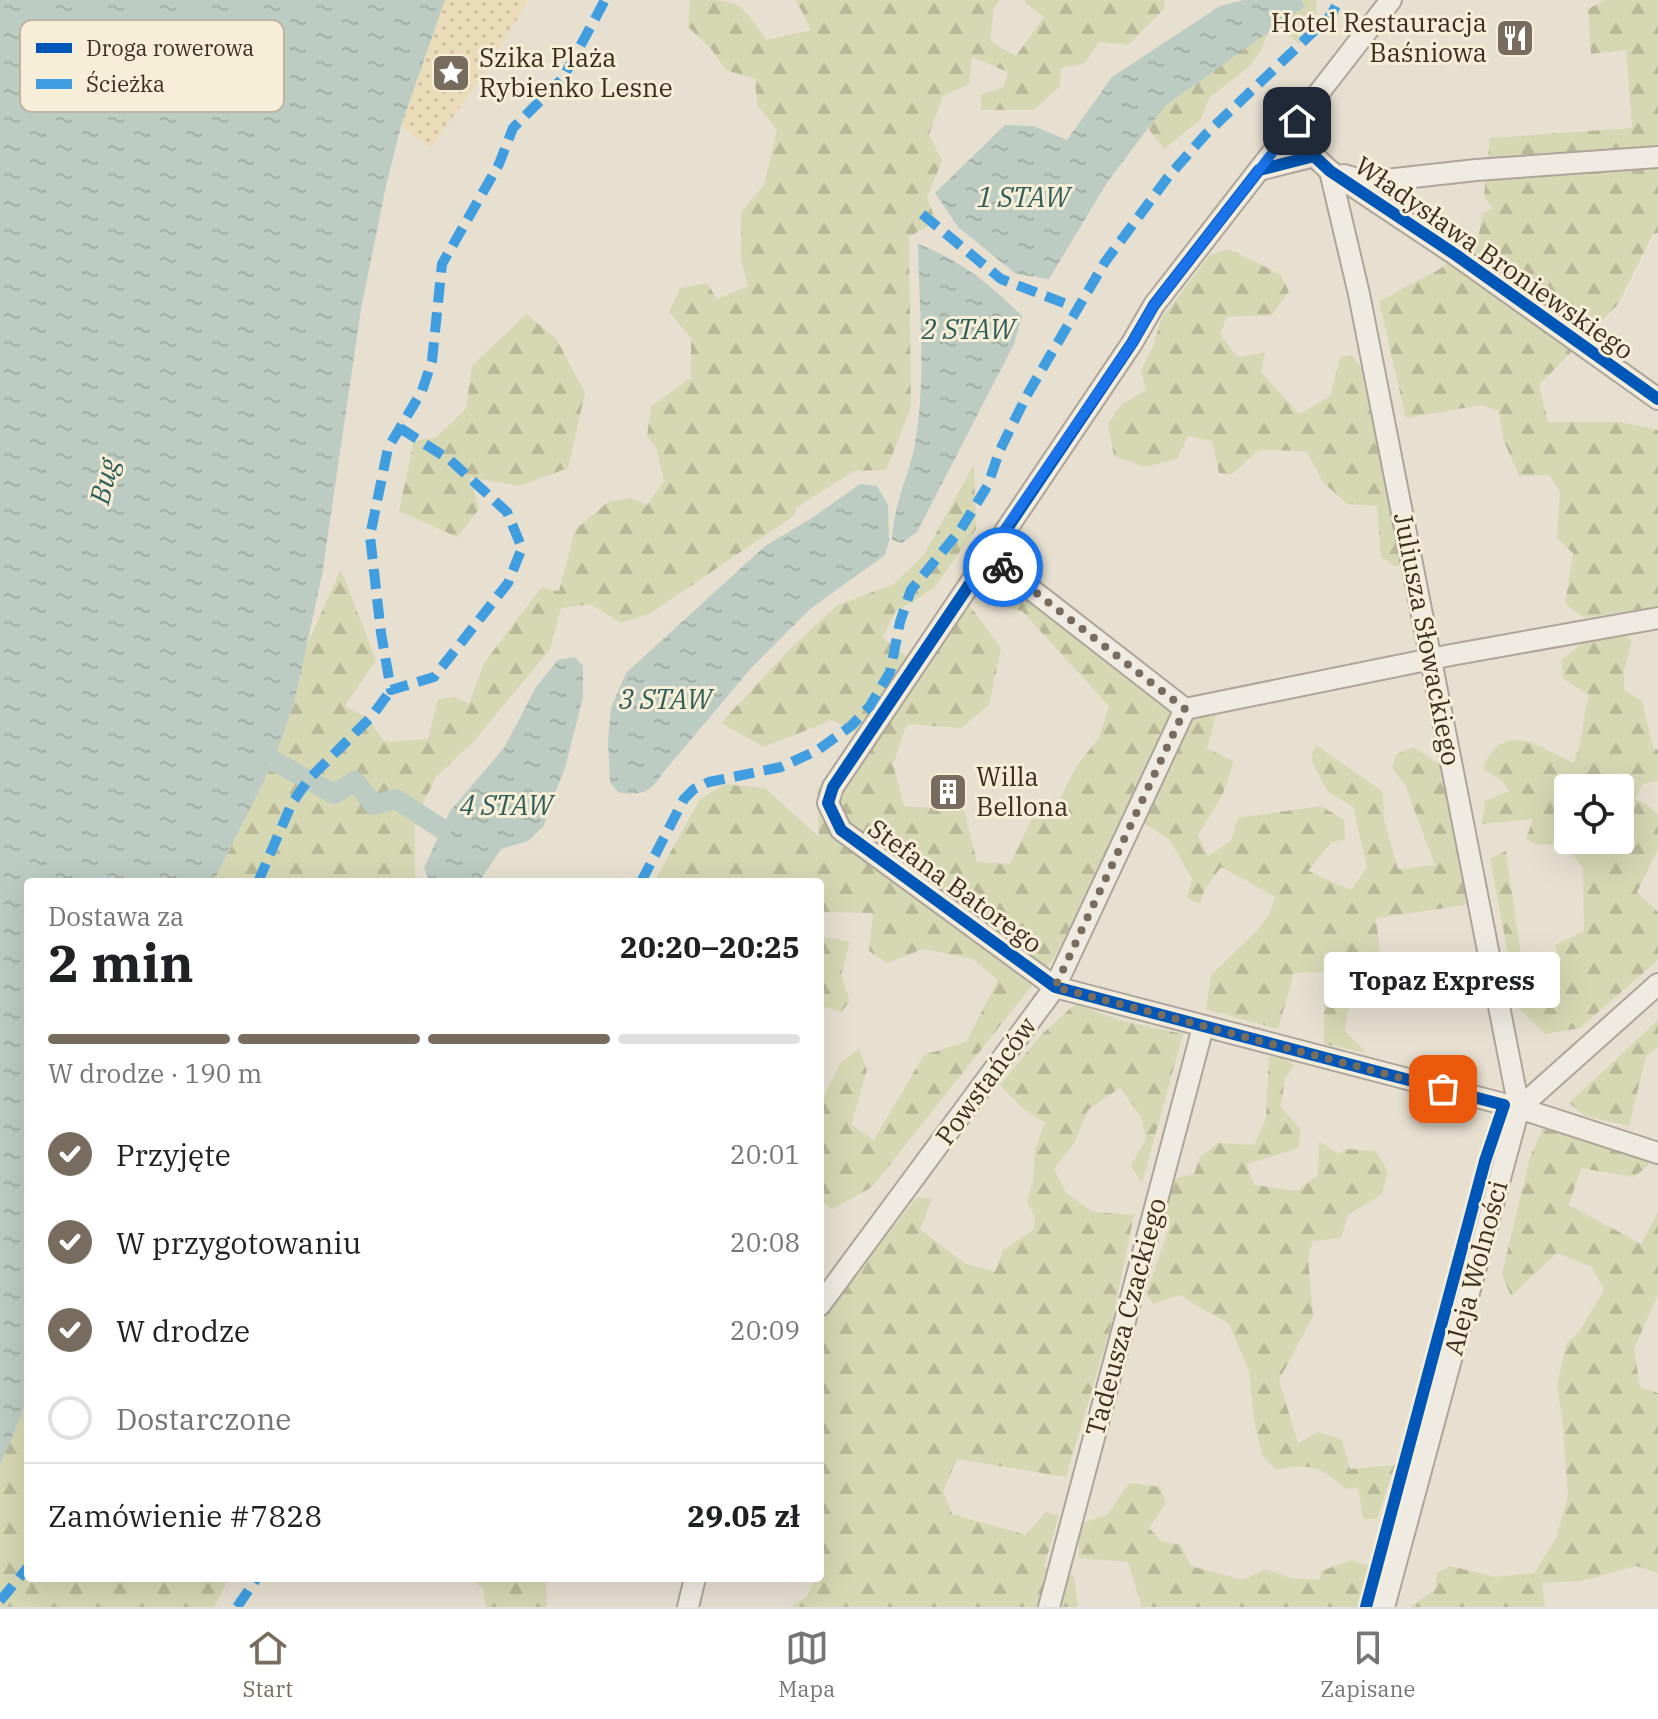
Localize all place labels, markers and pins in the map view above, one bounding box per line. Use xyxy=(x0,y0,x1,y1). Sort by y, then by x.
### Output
place label: Hotel Restauracja Baśniowa xyxy=(1271,5,1487,69)
restaurant icon: Hotel Restauracja Baśniowa xyxy=(1494,17,1536,59)
place label: Szika Plaża Rybienko Lesne xyxy=(479,40,673,104)
place icon: Szika Plaża Rybienko Lesne xyxy=(430,52,472,94)
pin xyxy=(1263,87,1331,155)
place label: Willa Bellona xyxy=(976,759,1068,823)
building icon: Willa Bellona xyxy=(927,771,969,813)
callout: Topaz Express xyxy=(1325,953,1561,1009)
pin xyxy=(1409,1055,1477,1123)

